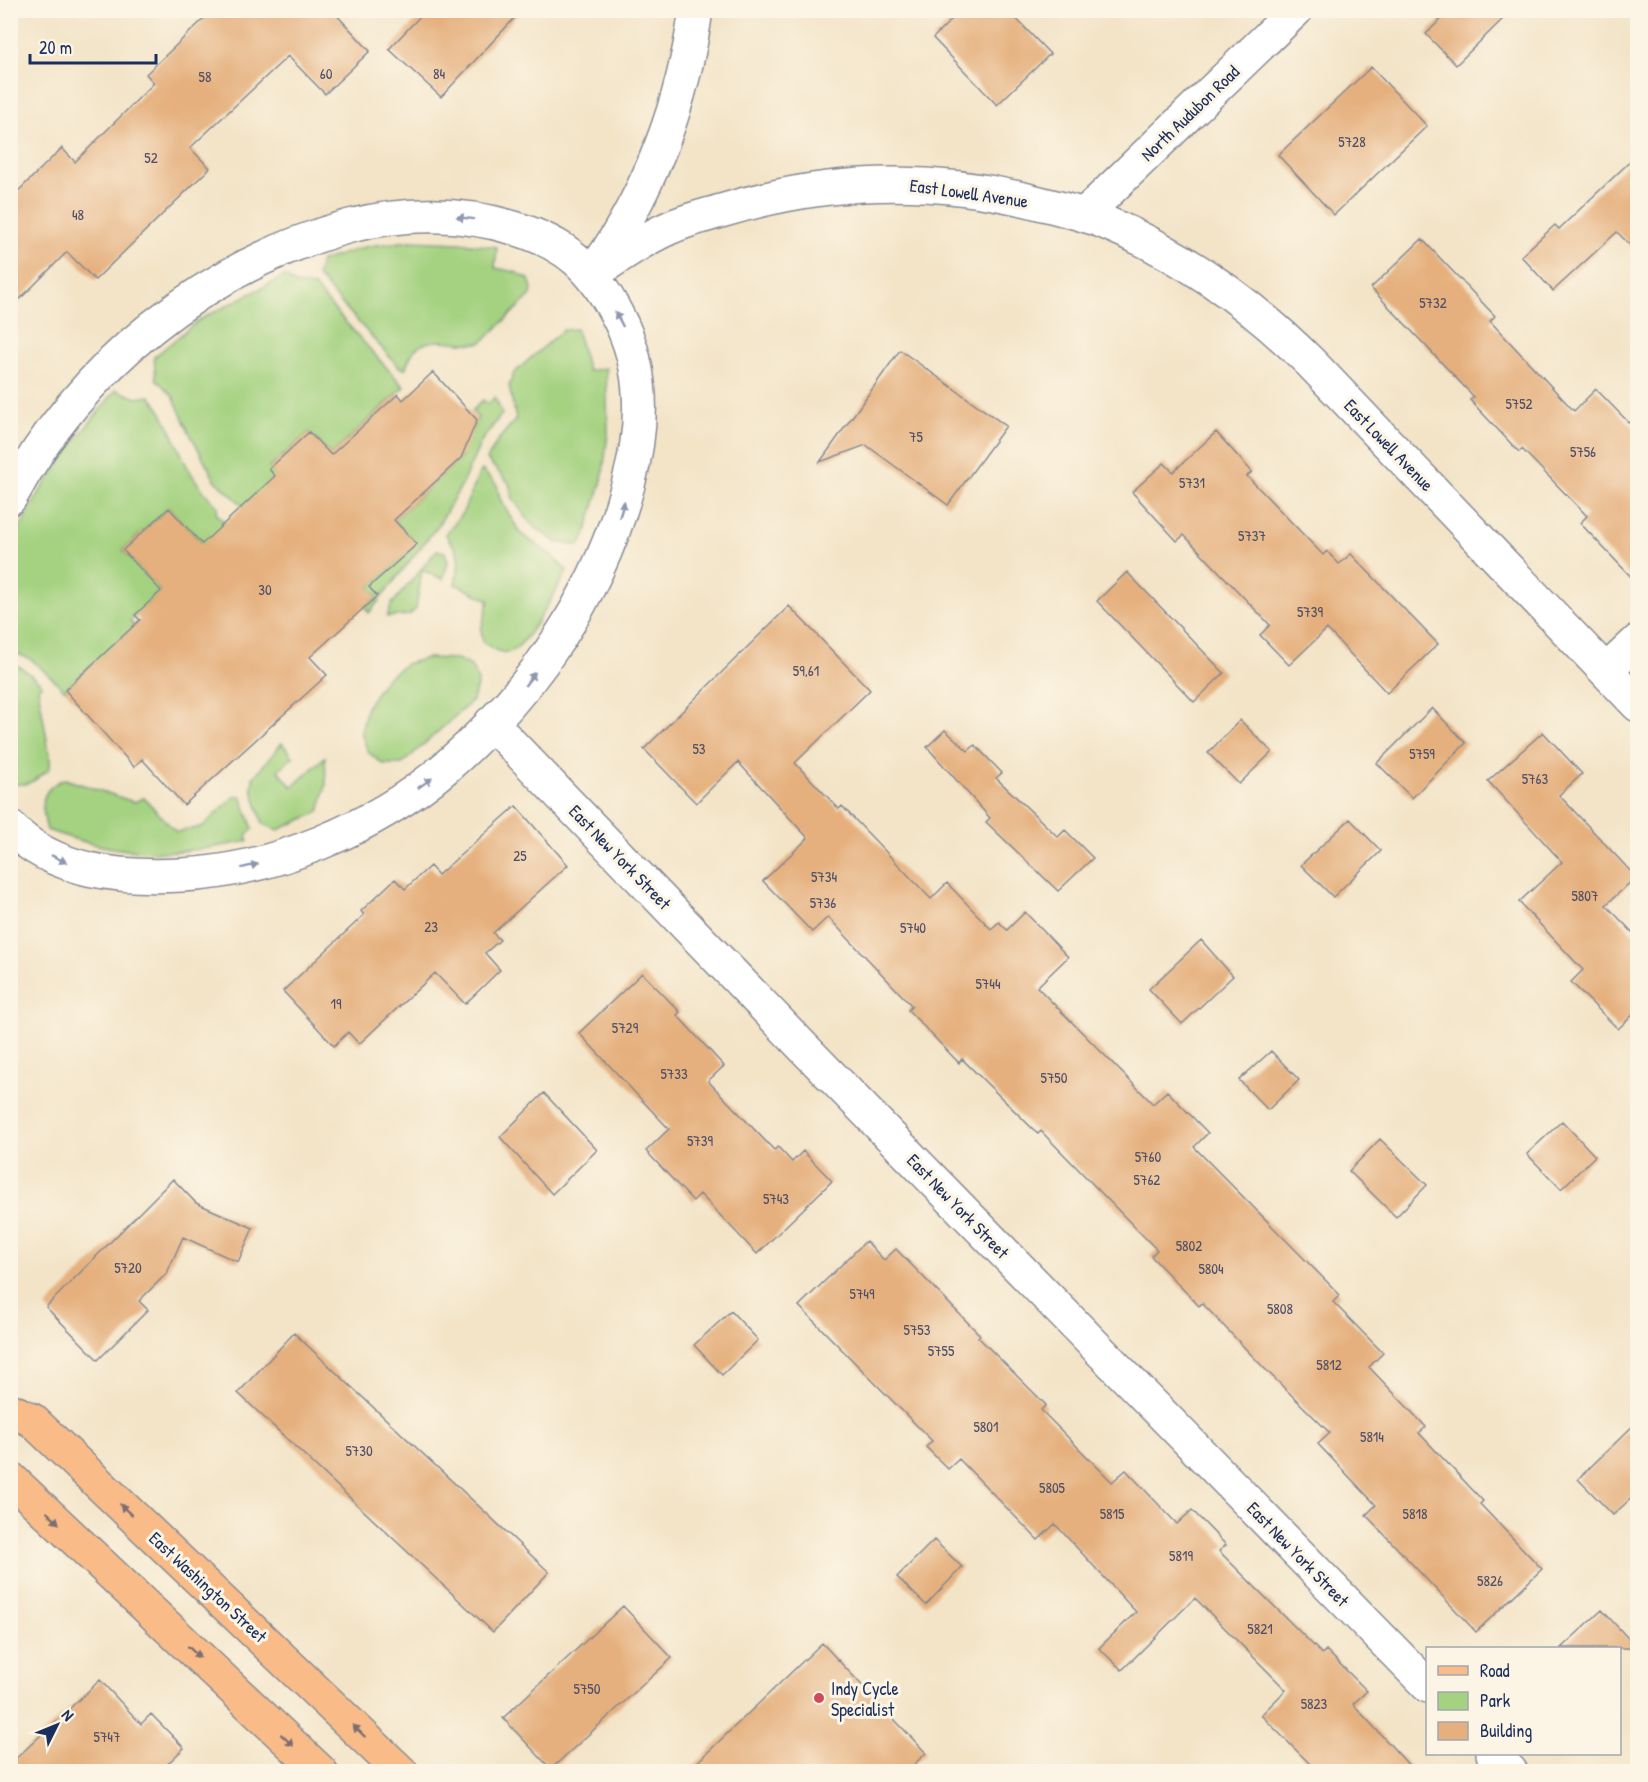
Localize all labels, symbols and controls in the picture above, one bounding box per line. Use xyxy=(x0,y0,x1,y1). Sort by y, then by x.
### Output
scale bar xyxy=(30,27,156,65)
text: 20 m xyxy=(39,35,72,60)
street label: North Audubon Road xyxy=(1135,59,1245,167)
house number: 60 xyxy=(320,63,333,84)
house number: 84 xyxy=(433,63,445,84)
house number: 58 xyxy=(199,66,211,87)
house number: 5728 xyxy=(1338,131,1366,152)
house number: 52 xyxy=(144,147,158,168)
street label: East Lowell Avenue xyxy=(908,172,1030,214)
house number: 48 xyxy=(72,204,84,225)
one-way arrow xyxy=(456,213,475,223)
house number: 5732 xyxy=(1419,292,1447,313)
one-way arrow xyxy=(614,311,624,328)
street label: East Lowell Avenue xyxy=(1339,393,1439,497)
house number: 5752 xyxy=(1505,393,1533,414)
house number: 75 xyxy=(909,426,924,447)
house number: 5756 xyxy=(1570,441,1596,462)
house number: 5731 xyxy=(1179,472,1205,493)
one-way arrow xyxy=(618,500,627,518)
house number: 5737 xyxy=(1238,525,1266,546)
house number: 30 xyxy=(258,579,272,600)
house number: 5739 xyxy=(1297,601,1323,622)
house number: 59,61 xyxy=(793,660,819,681)
one-way arrow xyxy=(523,671,536,687)
house number: 53 xyxy=(692,738,706,759)
house number: 5759 xyxy=(1409,743,1435,764)
house number: 5763 xyxy=(1522,768,1549,789)
one-way arrow xyxy=(417,777,433,789)
street label: East New York Street xyxy=(563,799,677,916)
house number: 25 xyxy=(513,845,527,866)
one-way arrow xyxy=(50,854,67,864)
one-way arrow xyxy=(241,861,260,871)
house number: 5734 xyxy=(811,866,837,887)
house number: 5807 xyxy=(1572,885,1599,906)
house number: 5736 xyxy=(810,892,836,913)
house number: 23 xyxy=(424,916,438,937)
house number: 5740 xyxy=(900,917,926,938)
house number: 5744 xyxy=(975,973,1001,994)
house number: 19 xyxy=(331,993,342,1014)
house number: 5729 xyxy=(612,1017,639,1038)
house number: 5733 xyxy=(660,1063,688,1084)
house number: 5750 xyxy=(1041,1067,1068,1088)
house number: 5739 xyxy=(687,1130,713,1151)
house number: 5760 xyxy=(1135,1146,1162,1167)
street label: East New York Street xyxy=(901,1148,1015,1265)
house number: 5762 xyxy=(1134,1169,1160,1190)
house number: 5743 xyxy=(763,1188,789,1209)
house number: 5802 xyxy=(1176,1235,1202,1256)
house number: 5720 xyxy=(114,1257,142,1278)
house number: 5804 xyxy=(1198,1258,1224,1279)
house number: 5749 xyxy=(850,1283,875,1304)
house number: 5808 xyxy=(1267,1298,1293,1319)
house number: 5753 xyxy=(904,1319,931,1340)
house number: 5755 xyxy=(928,1340,955,1361)
house number: 5812 xyxy=(1316,1354,1342,1375)
house number: 5801 xyxy=(973,1416,999,1437)
house number: 5814 xyxy=(1360,1426,1384,1447)
house number: 5730 xyxy=(345,1440,373,1461)
house number: 5805 xyxy=(1039,1477,1066,1498)
street label: East New York Street xyxy=(1241,1496,1355,1613)
house number: 5815 xyxy=(1100,1503,1125,1524)
house number: 5818 xyxy=(1403,1503,1427,1524)
one-way arrow xyxy=(119,1504,134,1517)
one-way arrow xyxy=(45,1511,60,1525)
street label: East Washington Street xyxy=(144,1526,273,1649)
house number: 5819 xyxy=(1169,1545,1193,1566)
house number: 5826 xyxy=(1477,1570,1503,1591)
house number: 5821 xyxy=(1247,1618,1273,1639)
one-way arrow xyxy=(187,1645,202,1659)
legend xyxy=(1426,1647,1621,1755)
text: Road xyxy=(1480,1658,1510,1683)
place label: Indy Cycle Specialist xyxy=(831,1676,899,1722)
house number: 5750 xyxy=(574,1678,601,1699)
text: Park xyxy=(1480,1688,1511,1713)
marker: Indy Cycle Specialist xyxy=(812,1691,826,1705)
house number: 5823 xyxy=(1301,1693,1328,1714)
north arrow xyxy=(27,1695,87,1755)
text: N xyxy=(57,1704,79,1726)
text: Building xyxy=(1480,1718,1532,1743)
one-way arrow xyxy=(351,1724,366,1738)
house number: 5747 xyxy=(94,1726,120,1747)
one-way arrow xyxy=(280,1733,295,1747)

